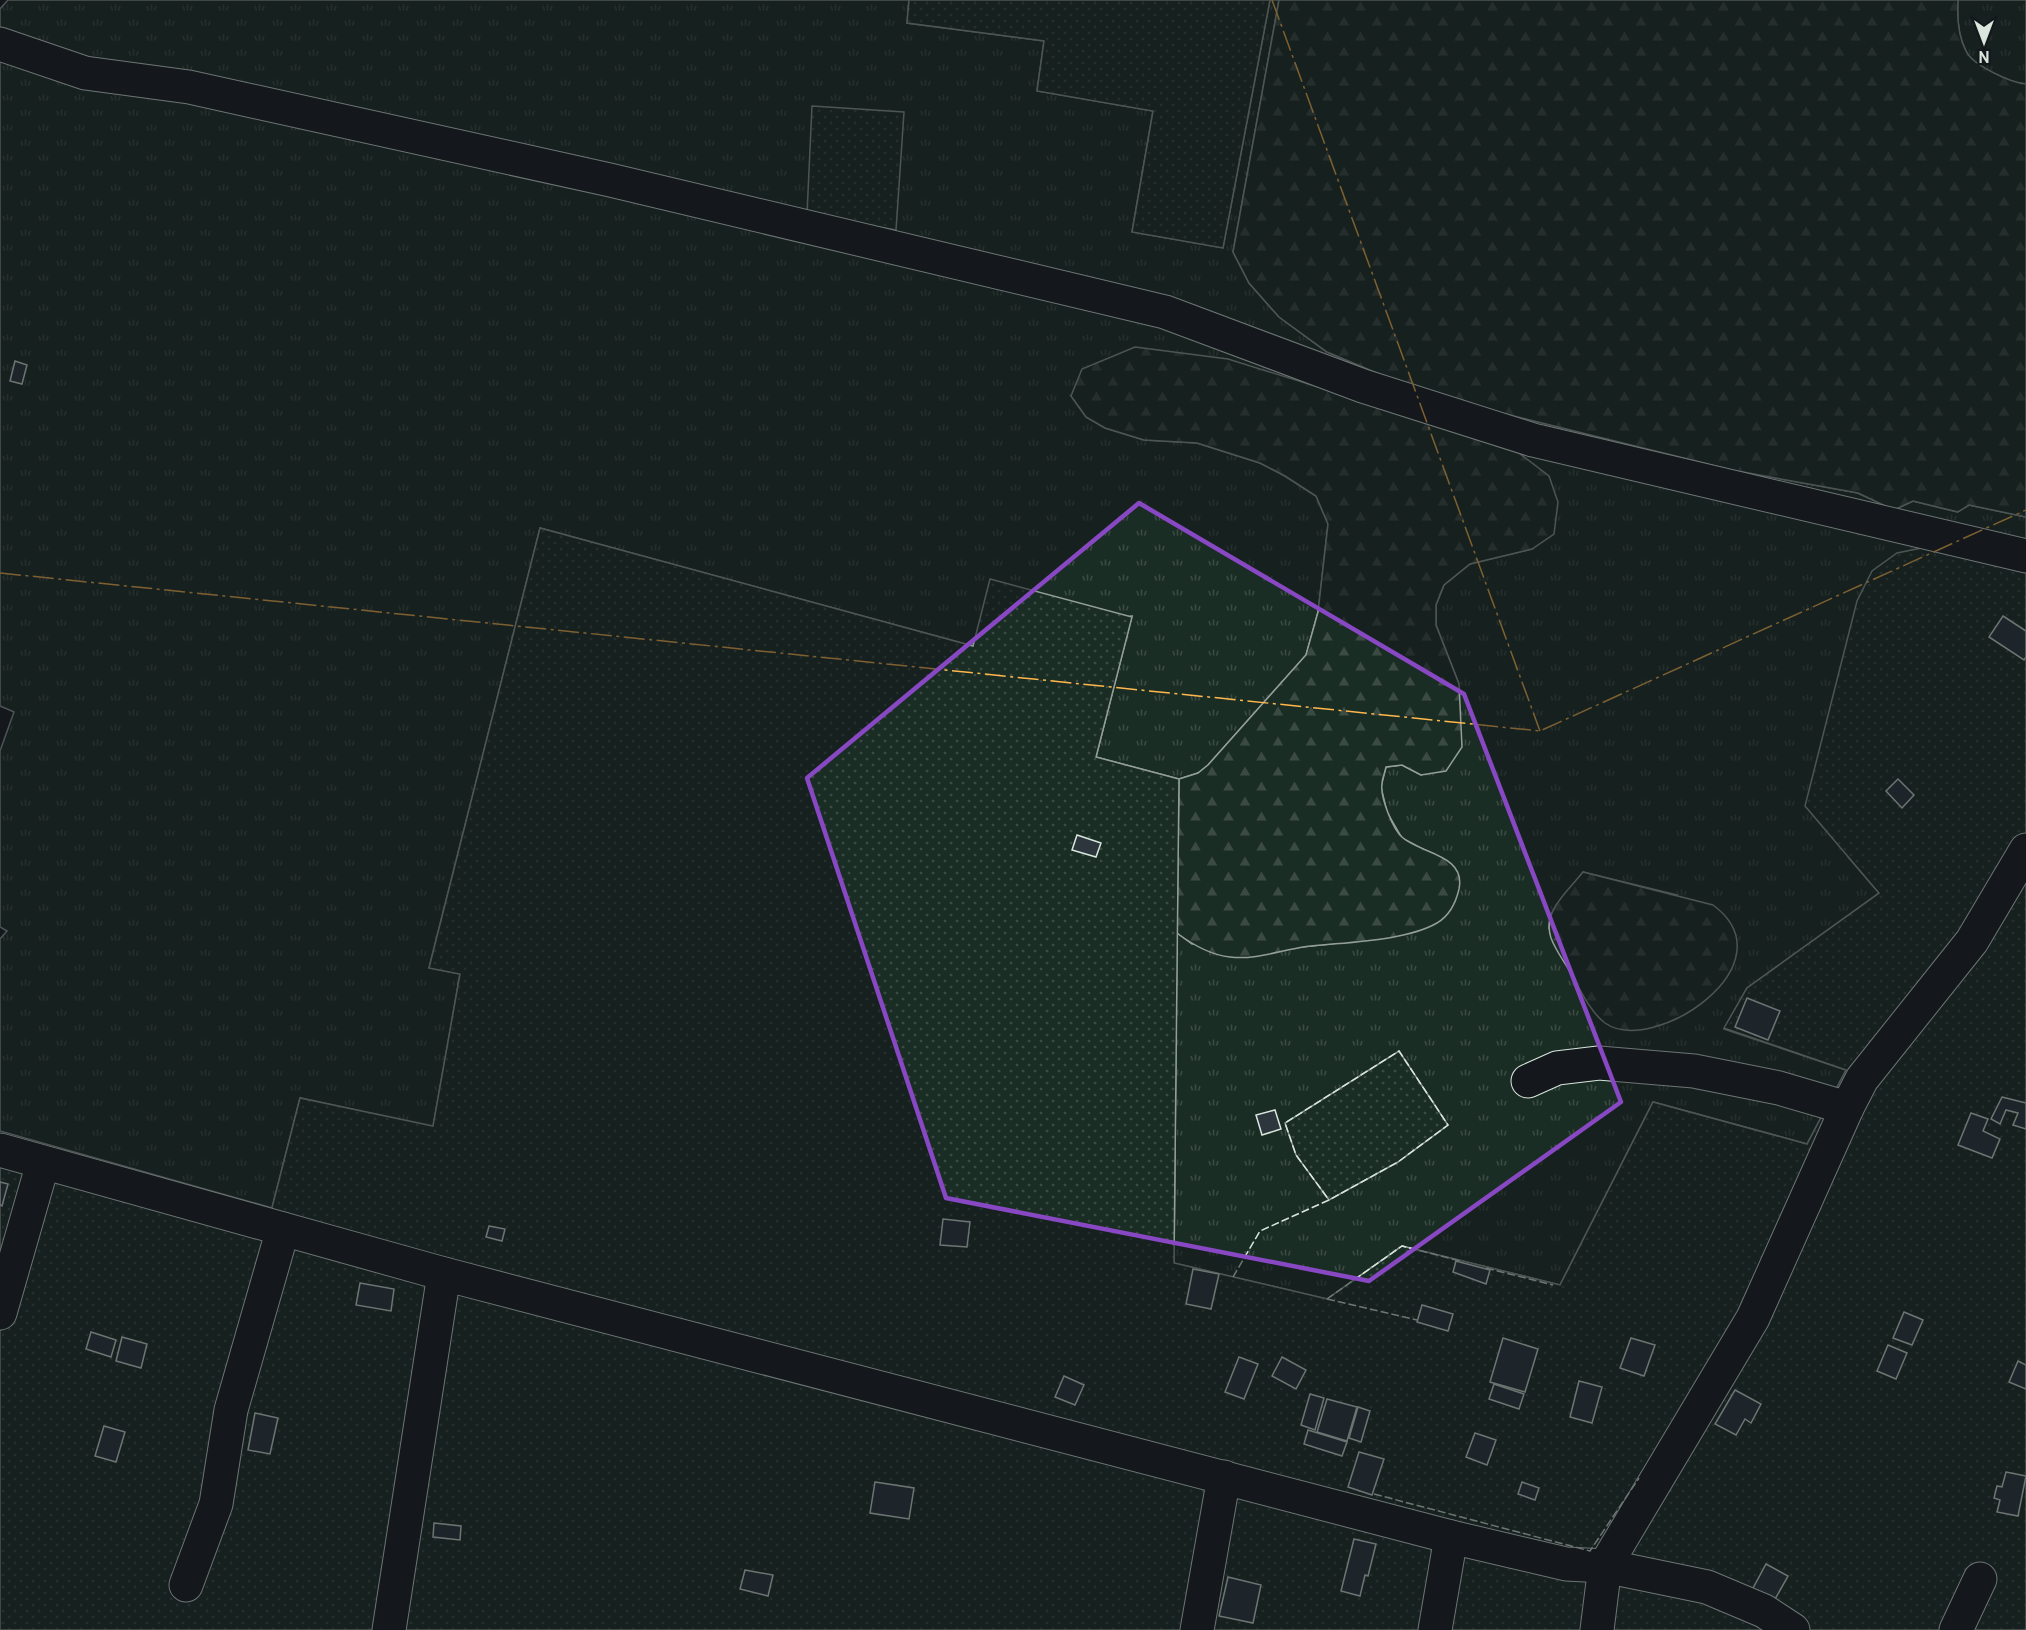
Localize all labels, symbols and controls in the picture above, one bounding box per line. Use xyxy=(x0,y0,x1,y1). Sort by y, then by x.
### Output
north arrow xyxy=(1954,12,2014,72)
text: N xyxy=(1978,45,1990,65)

